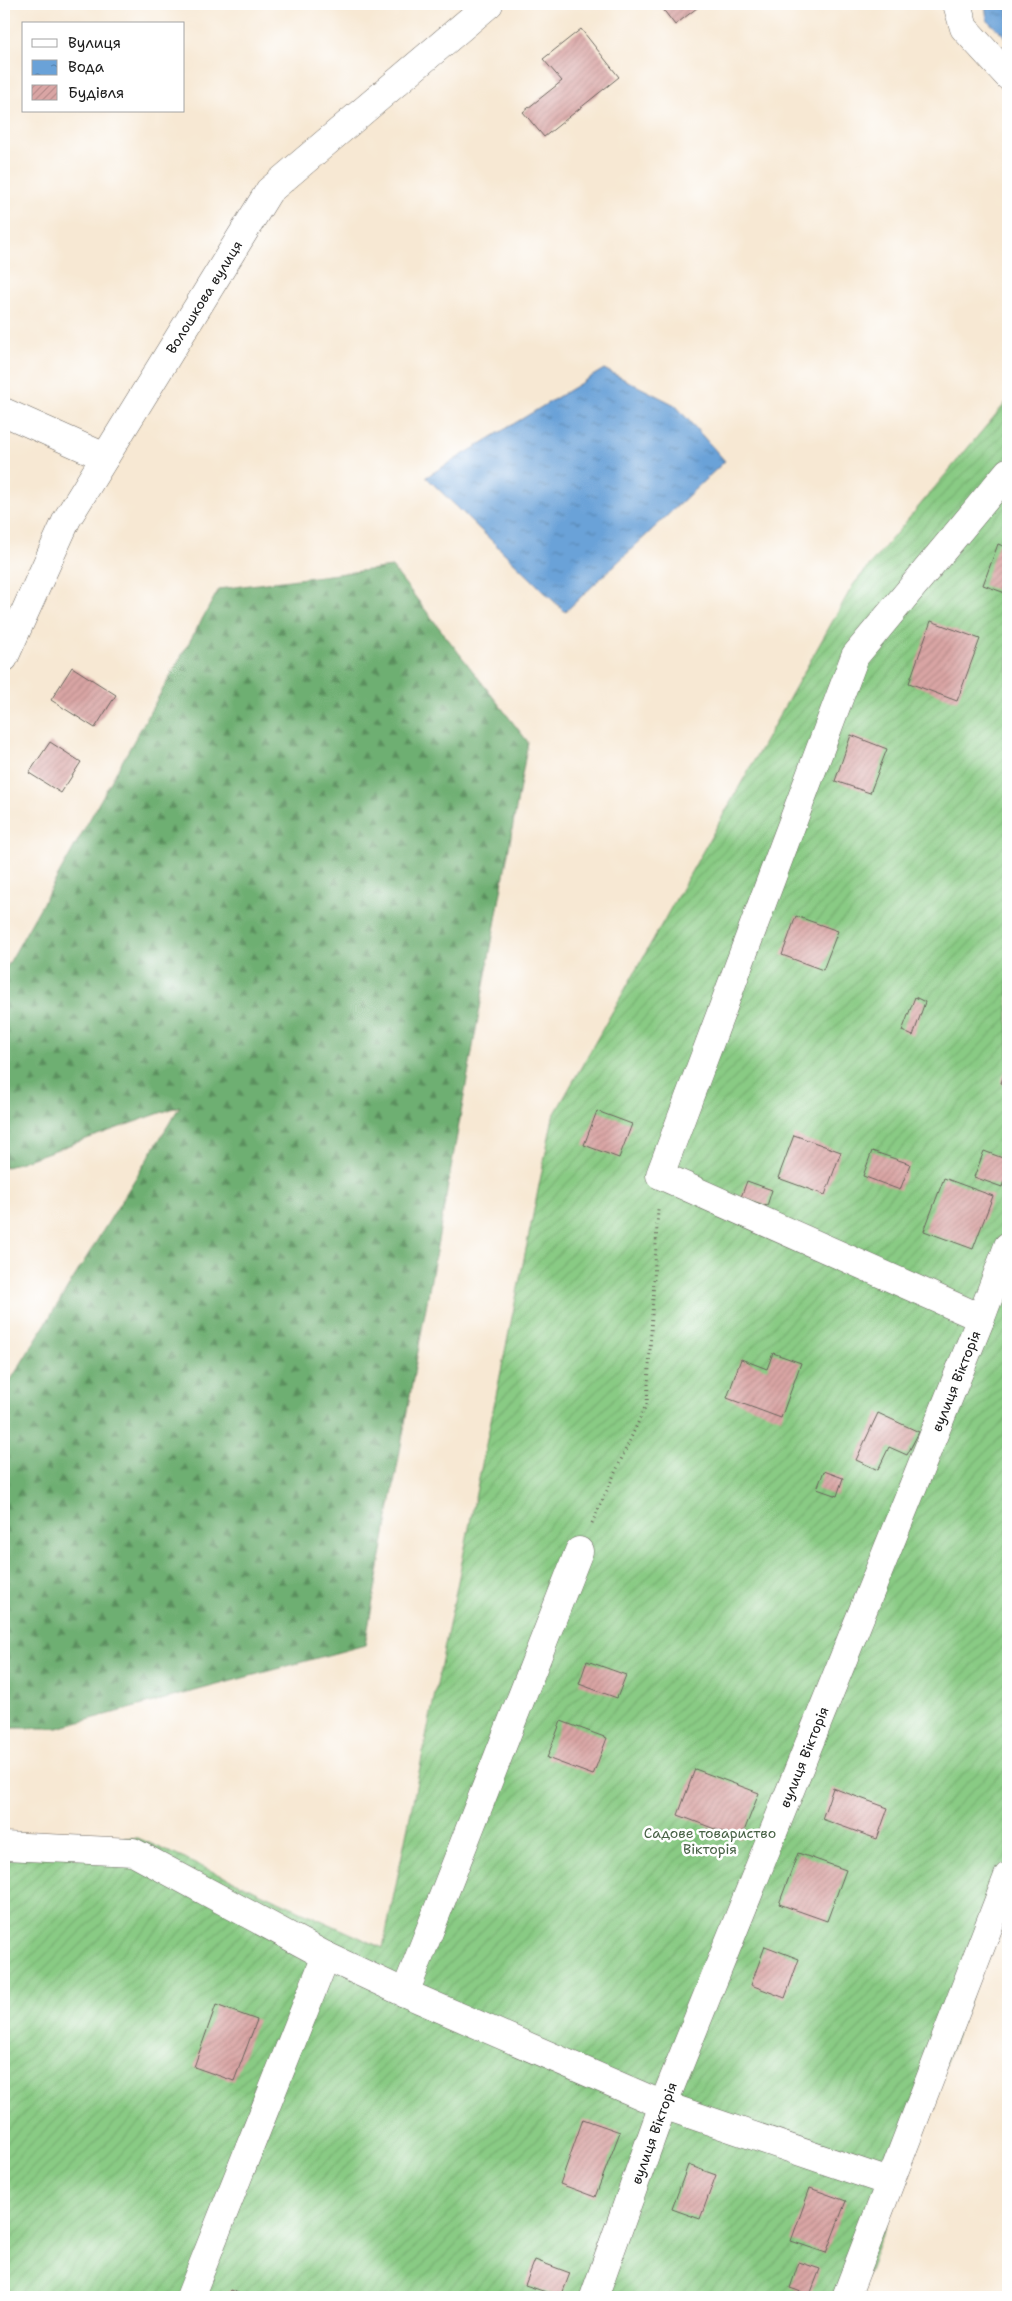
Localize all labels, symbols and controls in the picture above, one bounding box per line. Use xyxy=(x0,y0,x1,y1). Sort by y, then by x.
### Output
legend xyxy=(22,22,185,112)
text: Вулиця xyxy=(68,33,121,53)
text: Вода xyxy=(68,57,105,77)
text: Будівля xyxy=(68,83,124,103)
street label: Волошкова вулиця xyxy=(162,237,246,357)
street label: вулиця Вікторія xyxy=(928,1328,984,1434)
street label: вулиця Вікторія xyxy=(776,1704,832,1810)
park label: Садове товариство Вікторія xyxy=(644,1824,776,1858)
street label: вулиця Вікторія xyxy=(627,2079,681,2187)

